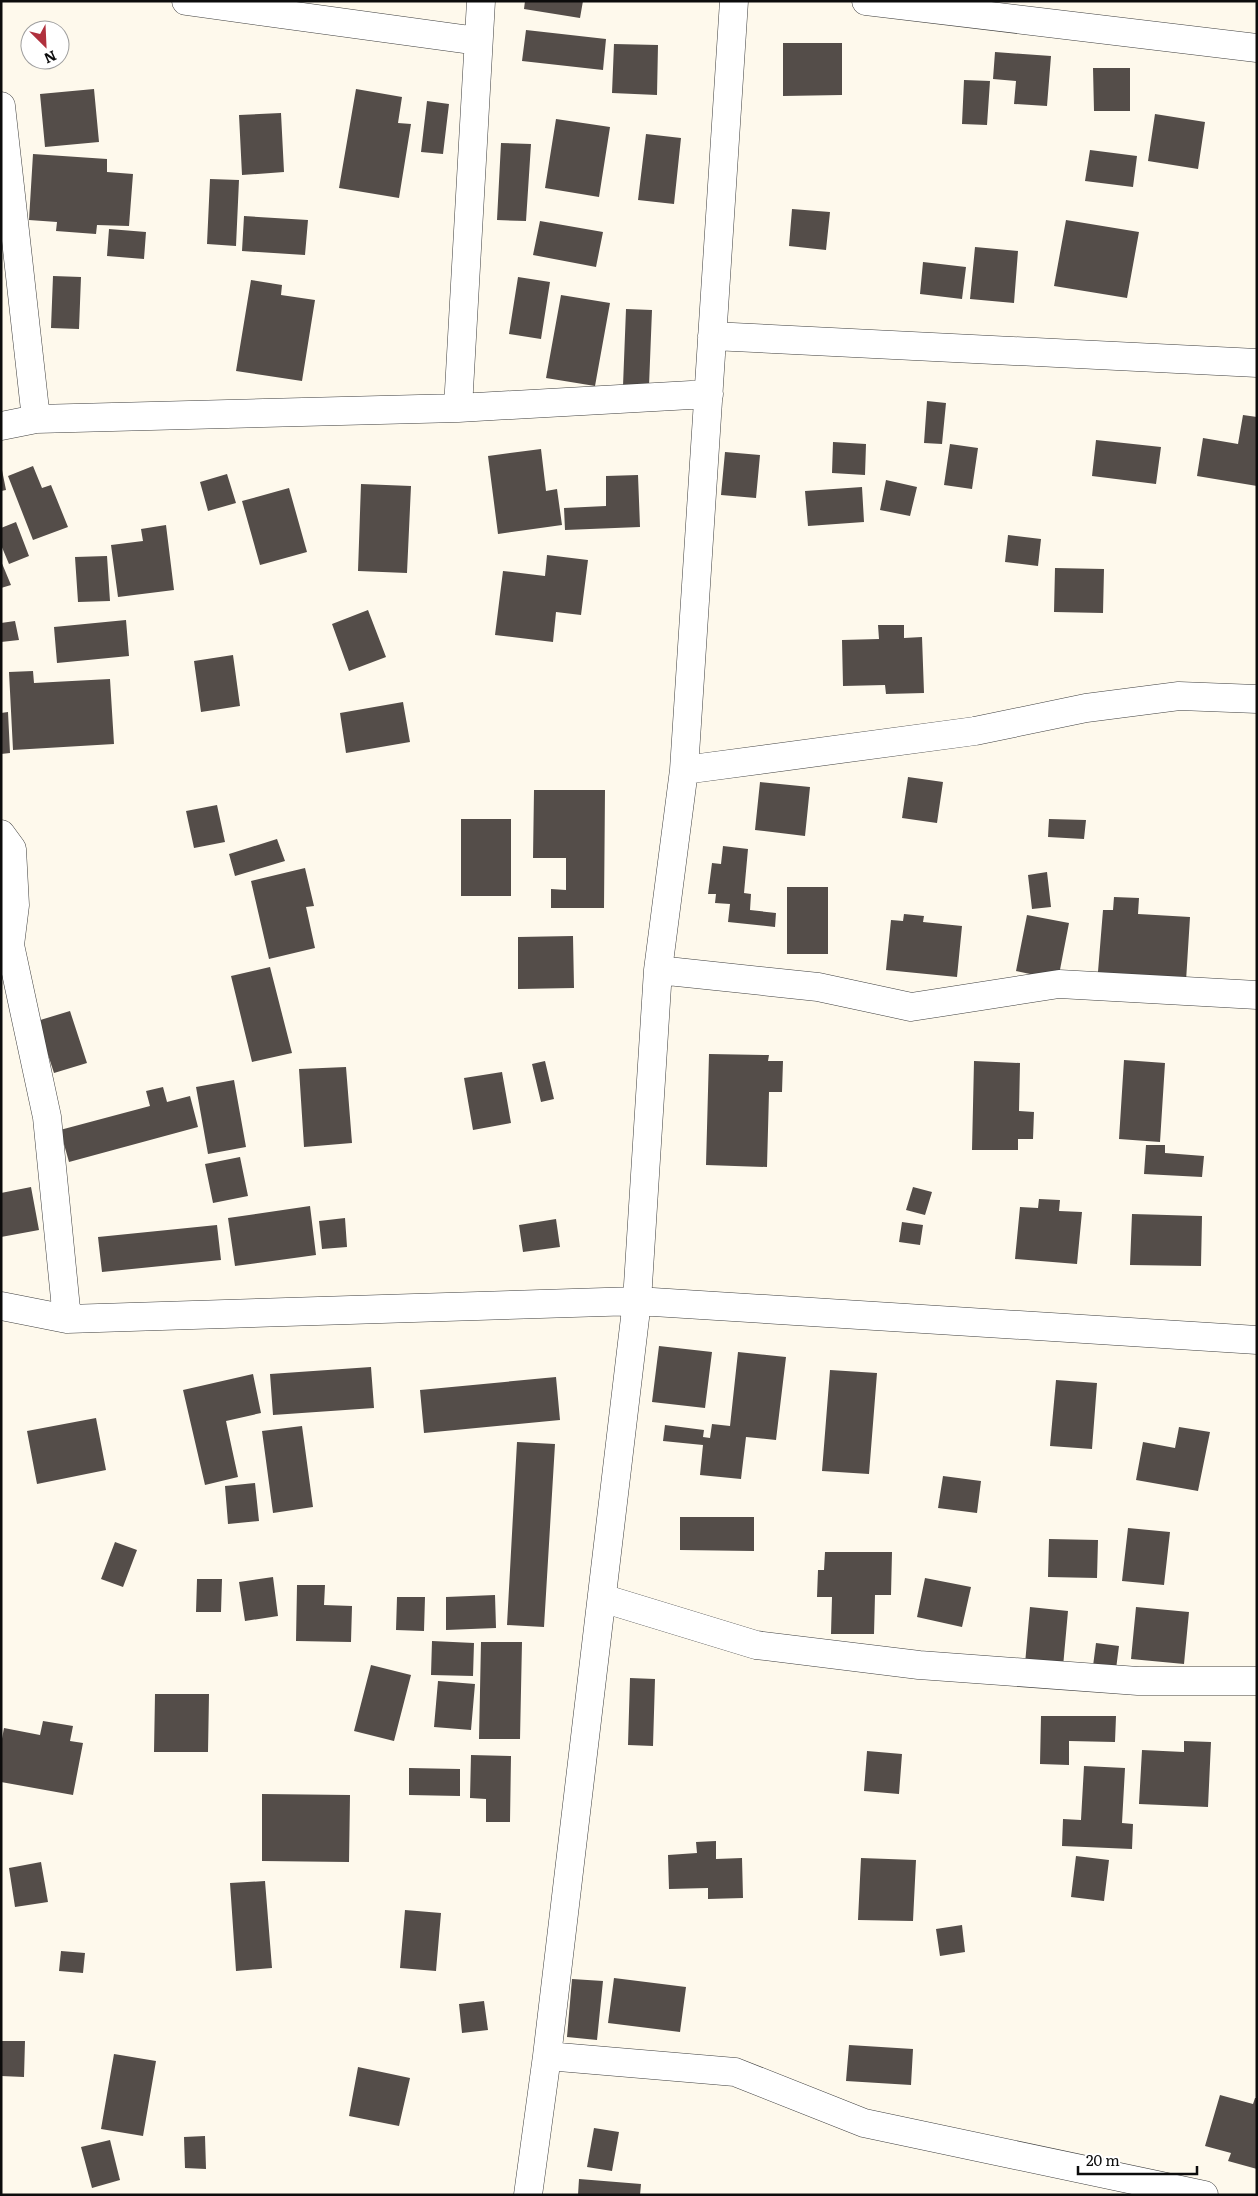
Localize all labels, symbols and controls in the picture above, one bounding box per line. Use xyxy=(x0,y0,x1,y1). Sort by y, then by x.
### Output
north arrow xyxy=(20,20,70,70)
text: N xyxy=(41,46,60,69)
scale bar xyxy=(1078,2144,1197,2176)
text: 20 m xyxy=(1086,2148,1120,2171)

